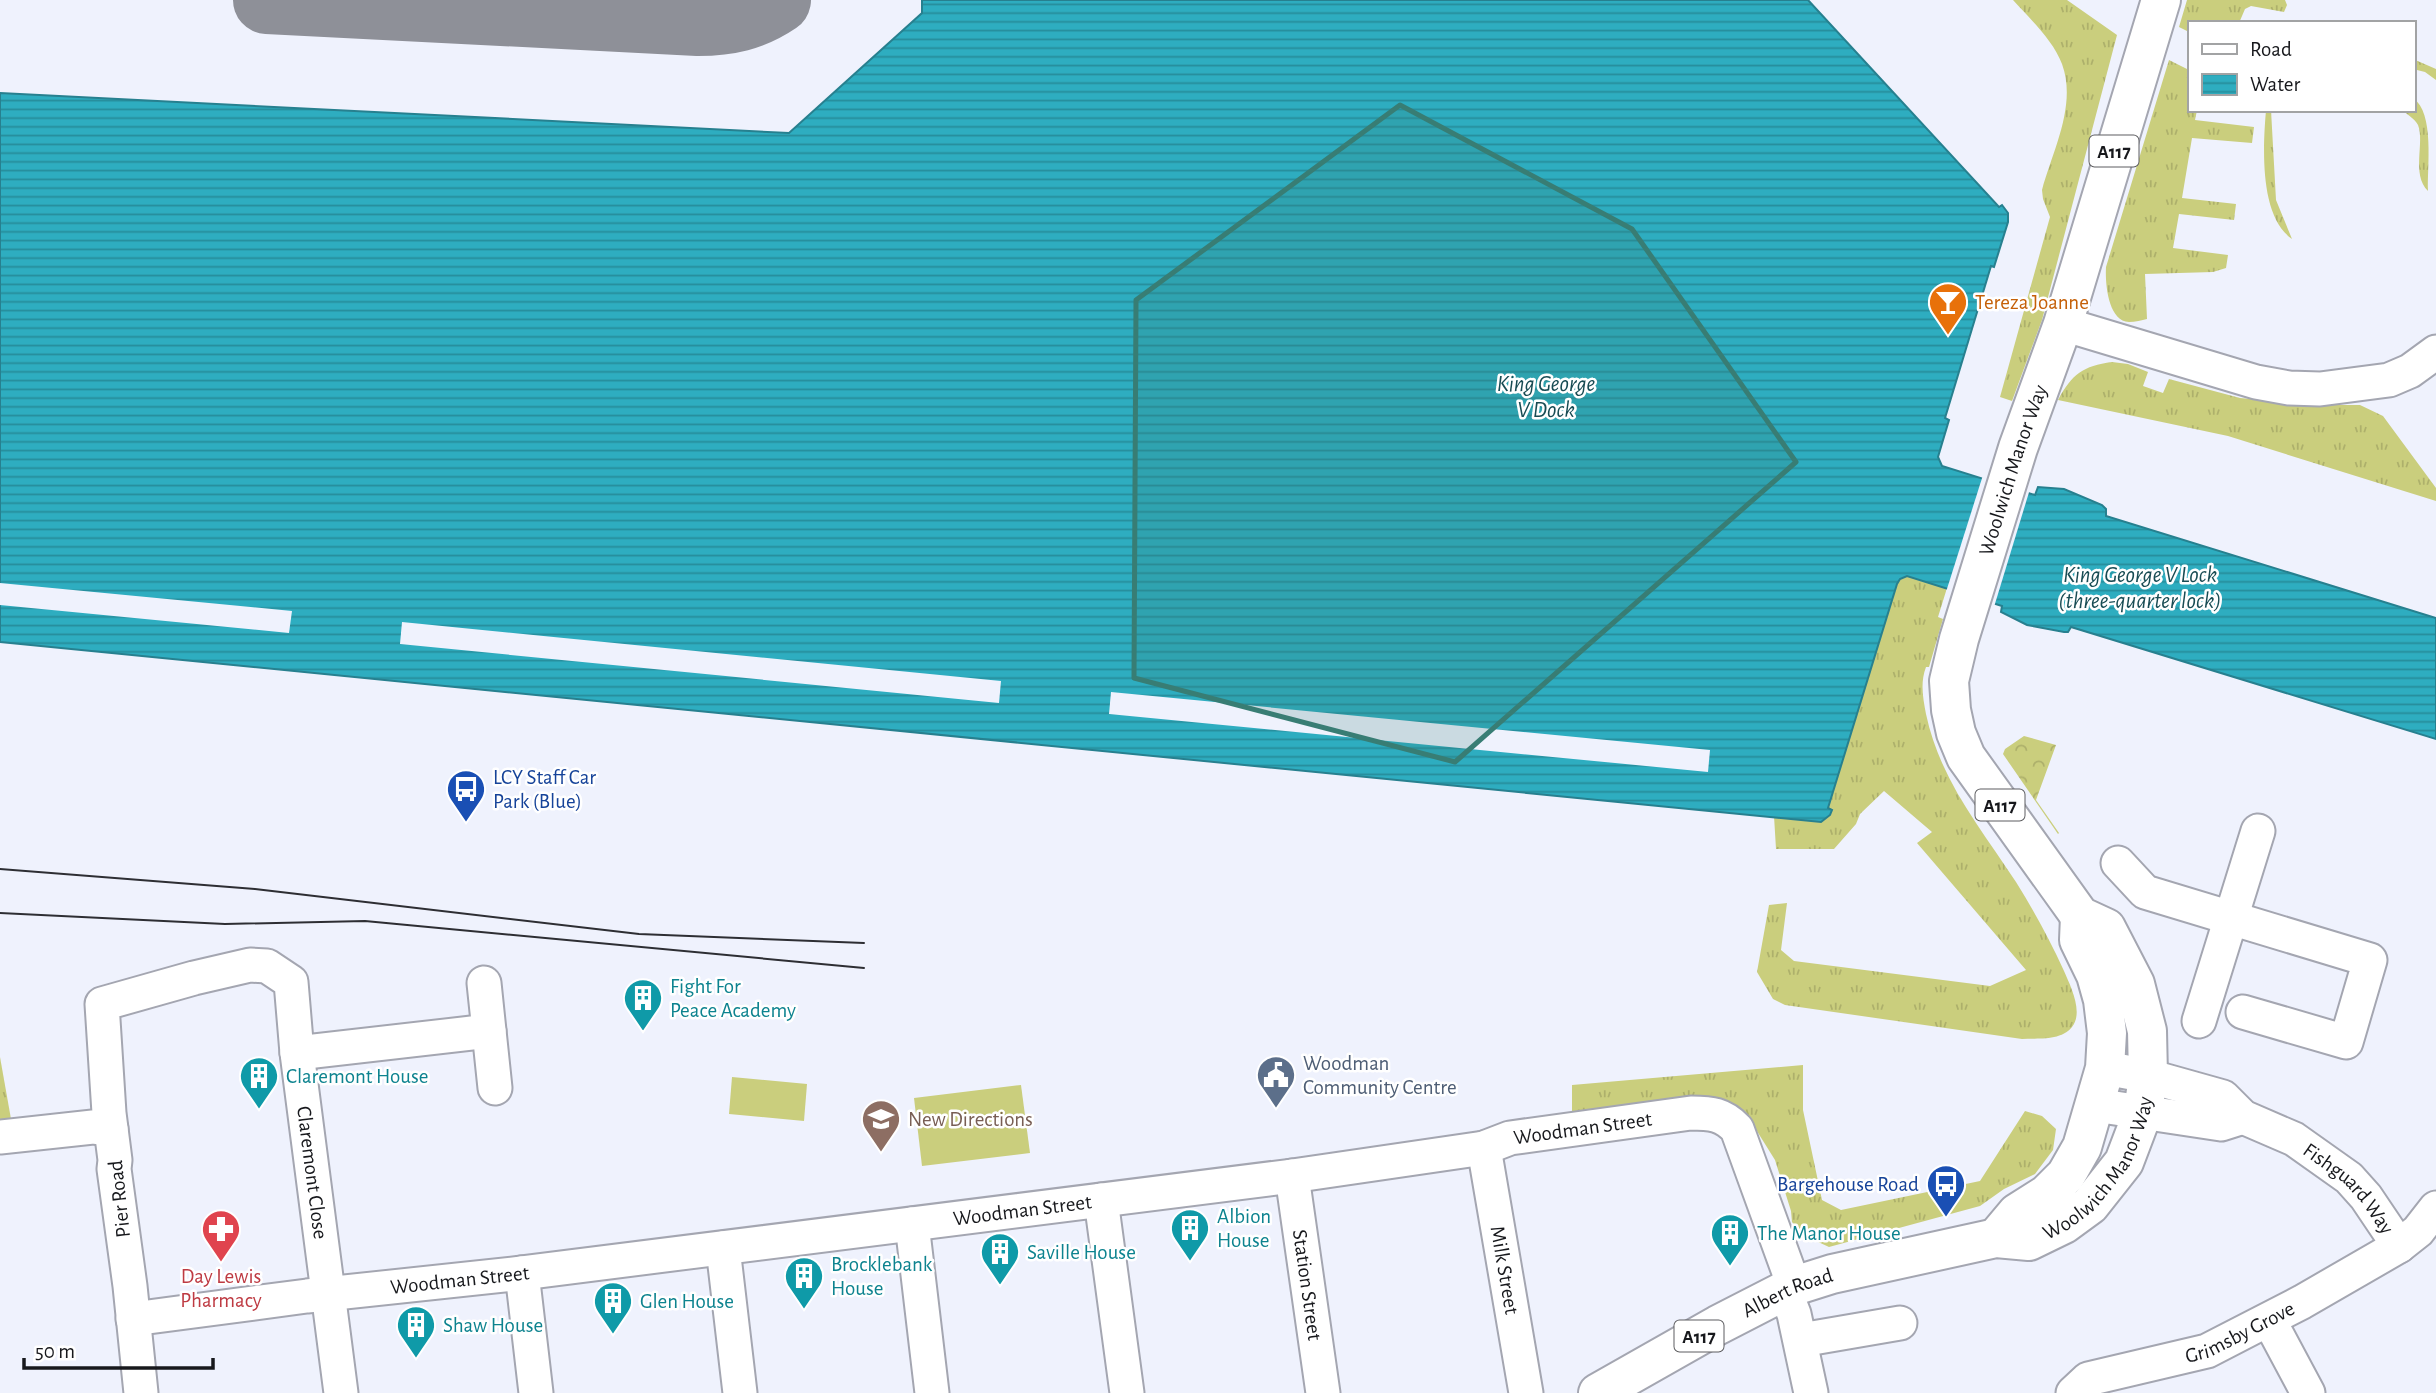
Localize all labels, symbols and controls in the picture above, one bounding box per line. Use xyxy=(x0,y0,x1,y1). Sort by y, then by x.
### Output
legend xyxy=(2188,21,2415,112)
text: Road xyxy=(2250,39,2292,60)
text: Water xyxy=(2250,74,2300,95)
road number: A117 xyxy=(2090,136,2138,167)
bar icon: Tereza Joanne xyxy=(1927,281,1969,336)
place label: Tereza Joanne xyxy=(1975,292,2089,313)
water label: King George V Dock xyxy=(1497,373,1596,422)
street label: Woolwich Manor Way xyxy=(1975,382,2051,558)
water label: King George V Lock (three-quarter lock) xyxy=(2059,564,2221,613)
place label: LCY Staff Car Park (Blue) xyxy=(493,767,596,812)
bus stop icon: LCY Staff Car Park (Blue) xyxy=(445,768,487,823)
road number: A117 xyxy=(1976,790,2024,820)
place label: Fight For Peace Academy xyxy=(670,976,796,1021)
building icon: Fight For Peace Academy xyxy=(622,977,664,1032)
place label: Woodman Community Centre xyxy=(1303,1053,1457,1098)
public building icon: Woodman Community Centre xyxy=(1255,1054,1297,1109)
building icon: Claremont House xyxy=(238,1055,280,1110)
place label: Claremont House xyxy=(286,1066,428,1087)
street label: Woolwich Manor Way xyxy=(2039,1095,2156,1244)
school or university icon: New Directions xyxy=(860,1098,902,1153)
street label: Claremont Close xyxy=(293,1105,331,1240)
street label: Woodman Street xyxy=(1512,1108,1653,1148)
place label: New Directions xyxy=(908,1109,1033,1130)
street label: Fishguard Way xyxy=(2299,1139,2398,1238)
street label: Pier Road xyxy=(105,1159,134,1239)
bus stop icon: Bargehouse Road xyxy=(1925,1163,1967,1218)
place label: Bargehouse Road xyxy=(1777,1174,1919,1195)
street label: Woodman Street xyxy=(952,1191,1093,1230)
place label: Albion House xyxy=(1217,1206,1271,1251)
building icon: Albion House xyxy=(1169,1207,1211,1262)
pharmacy icon: Day Lewis Pharmacy xyxy=(200,1208,242,1263)
building icon: The Manor House xyxy=(1709,1212,1751,1267)
place label: The Manor House xyxy=(1757,1223,1901,1244)
street label: Milk Street xyxy=(1487,1224,1522,1316)
street label: Station Street xyxy=(1289,1228,1325,1342)
building icon: Saville House xyxy=(979,1231,1021,1286)
place label: Saville House xyxy=(1027,1242,1136,1263)
place label: Brocklebank House xyxy=(831,1254,933,1299)
building icon: Brocklebank House xyxy=(783,1255,825,1310)
street label: Woodman Street xyxy=(389,1262,531,1298)
street label: Albert Road xyxy=(1739,1264,1836,1322)
place label: Day Lewis Pharmacy xyxy=(180,1266,262,1311)
building icon: Glen House xyxy=(592,1280,634,1335)
place label: Glen House xyxy=(640,1291,734,1312)
street label: Grimsby Grove xyxy=(2183,1298,2298,1367)
building icon: Shaw House xyxy=(395,1304,437,1359)
place label: Shaw House xyxy=(443,1315,543,1336)
road number: A117 xyxy=(1674,1320,1724,1352)
scale bar xyxy=(24,1326,214,1370)
text: 50 m xyxy=(35,1341,75,1362)

